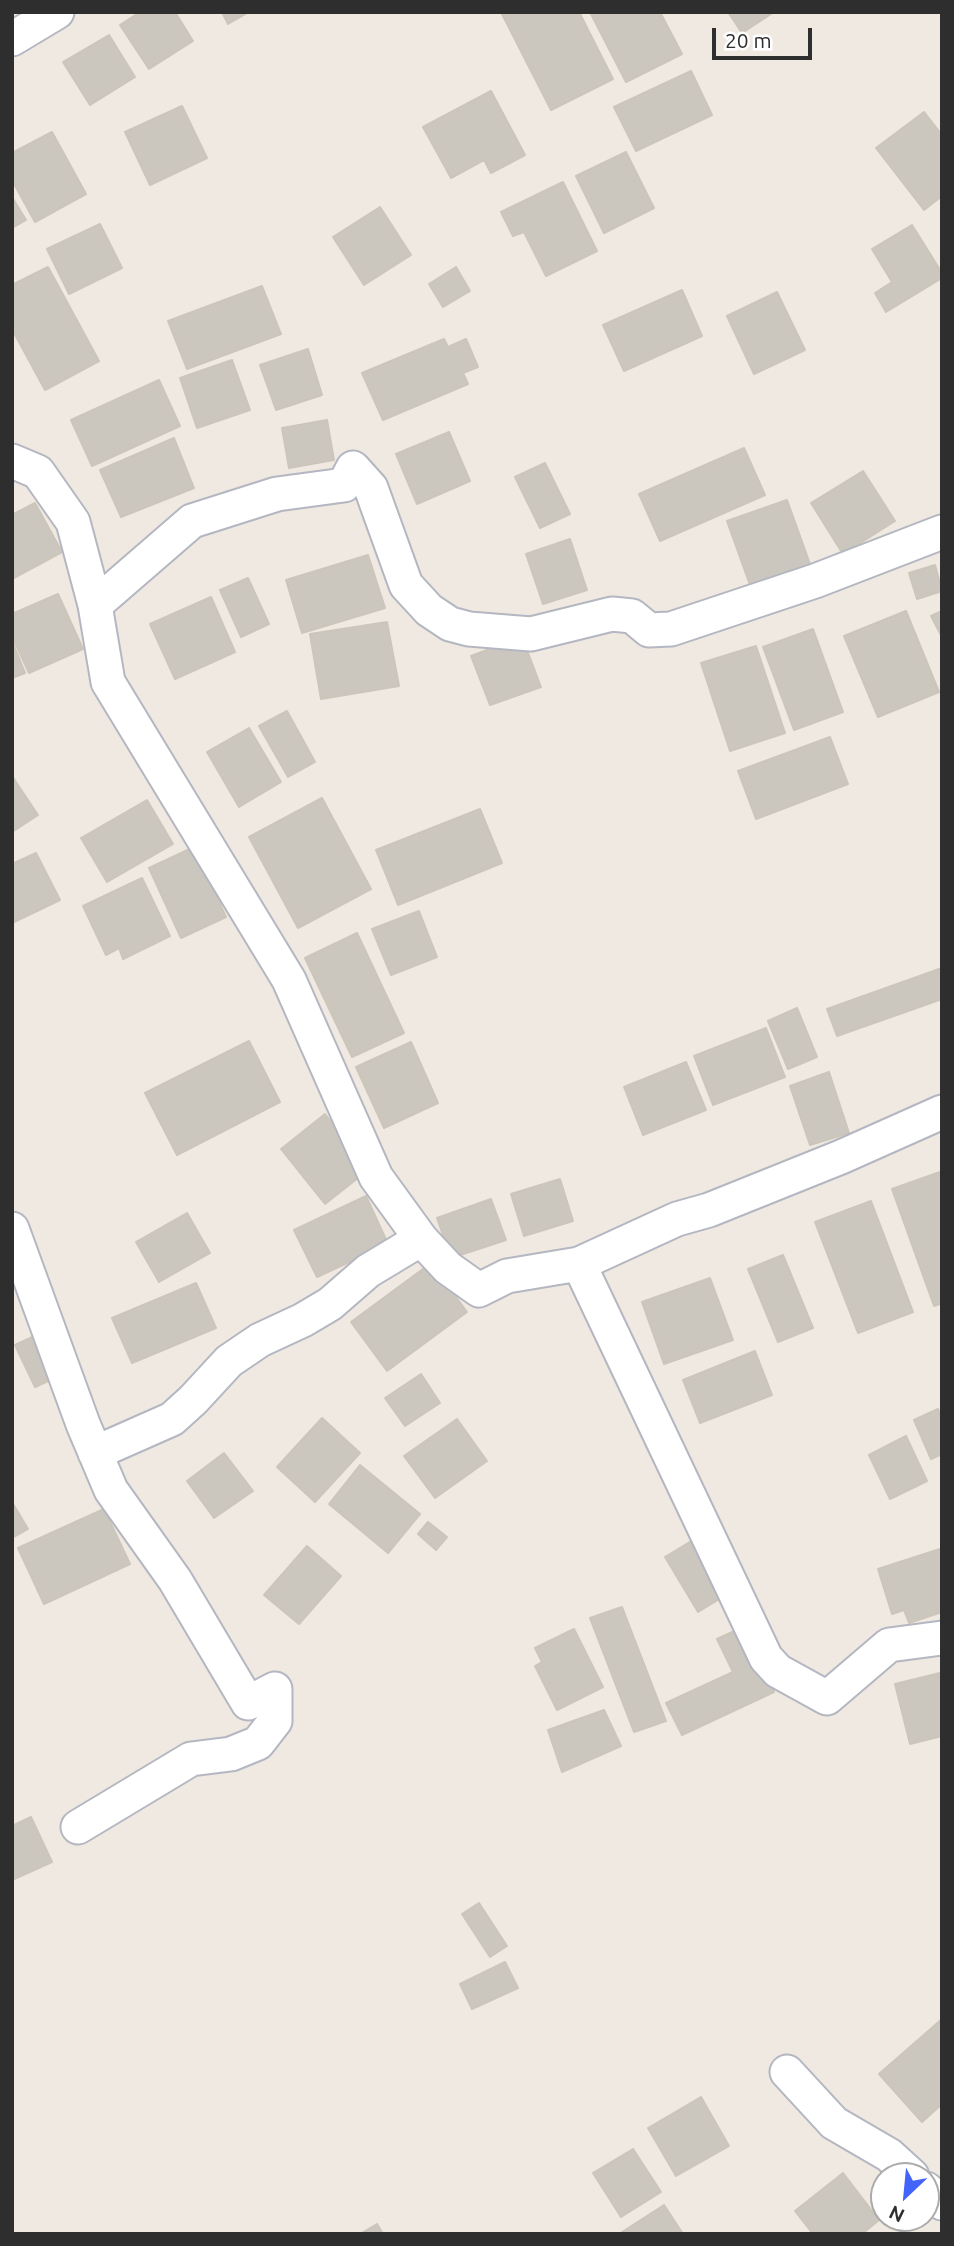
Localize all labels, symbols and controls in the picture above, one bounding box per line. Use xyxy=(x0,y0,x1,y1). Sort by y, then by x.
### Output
scale bar xyxy=(716,14,816,58)
text: 20 m xyxy=(725,28,772,52)
north arrow xyxy=(870,2162,940,2232)
text: N xyxy=(885,2201,908,2227)

